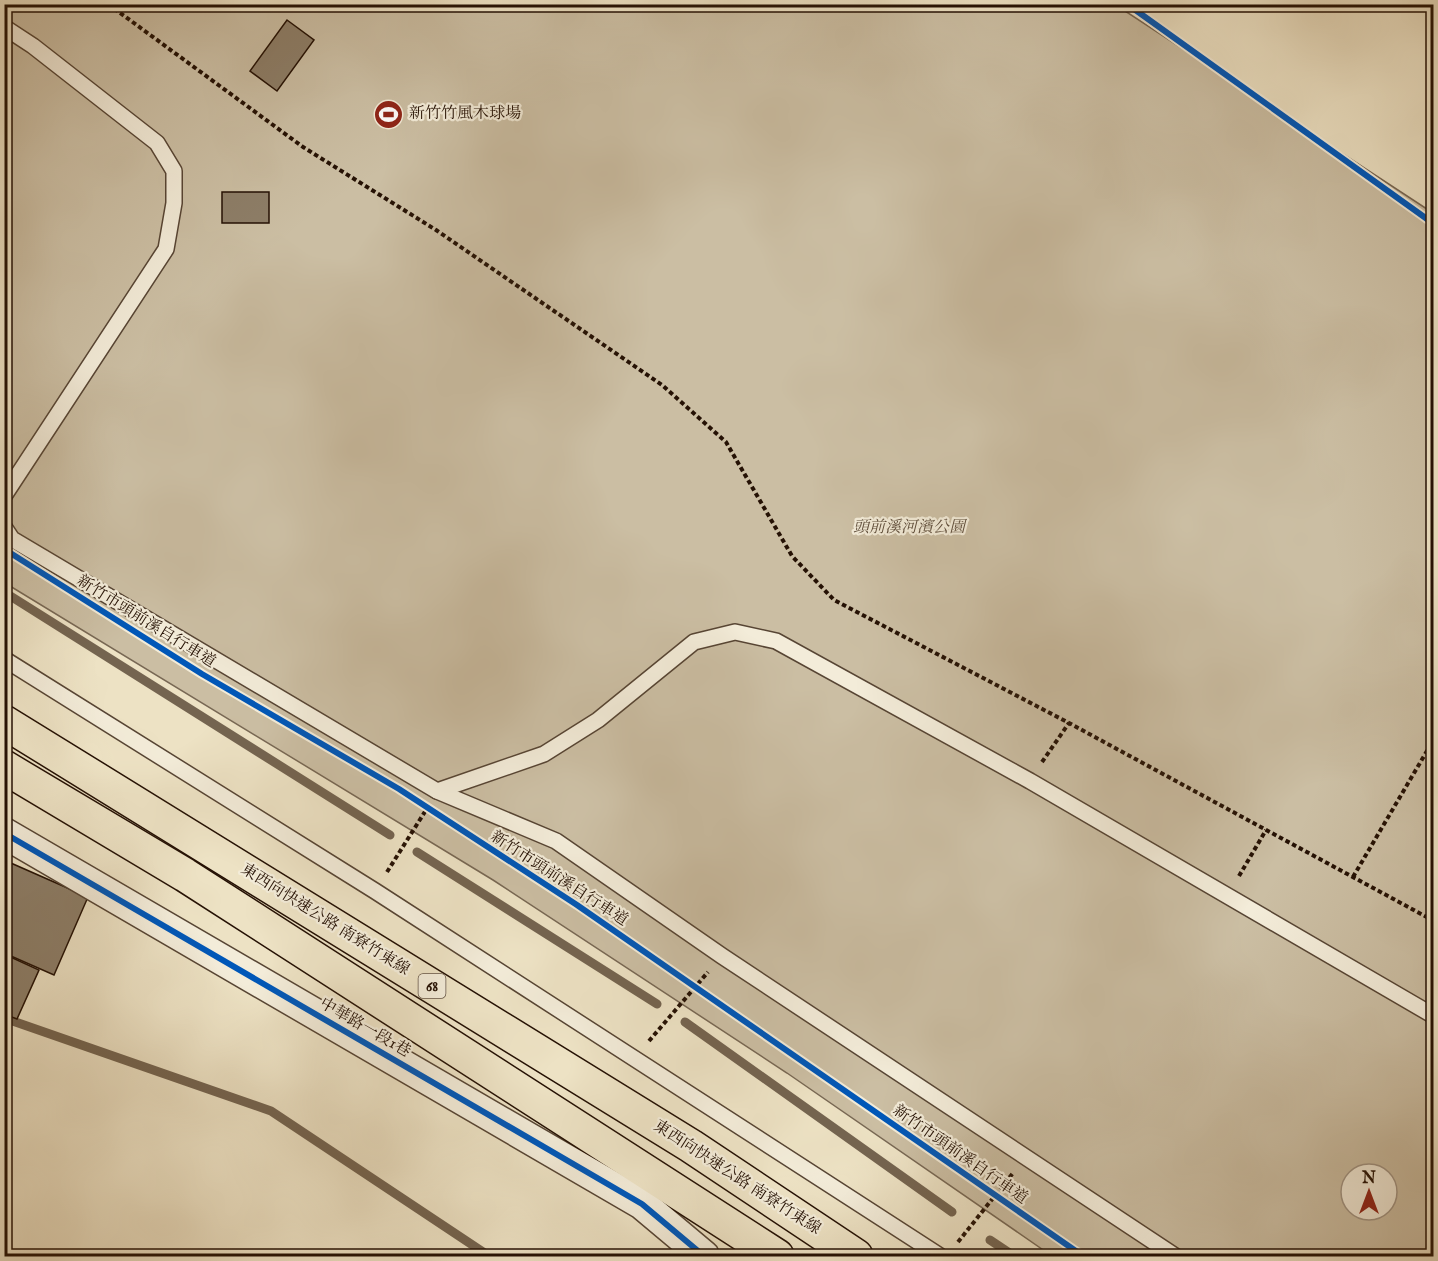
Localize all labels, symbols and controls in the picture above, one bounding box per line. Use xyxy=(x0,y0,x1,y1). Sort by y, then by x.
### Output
sports icon: 新竹竹風木球場 xyxy=(372,98,404,130)
place label: 新竹竹風木球場 xyxy=(409,104,521,124)
park label: 頭前溪河濱公園 xyxy=(853,518,968,538)
street label: 新竹市頭前溪自行車道 xyxy=(73,571,219,673)
street label: 新竹市頭前溪自行車道 xyxy=(486,827,632,931)
street label: 東西向快速公路 南寮竹東線 xyxy=(237,860,413,980)
road number: 68 xyxy=(418,974,446,998)
street label: 中華路一段1巷 xyxy=(316,994,414,1062)
street label: 新竹市頭前溪自行車道 xyxy=(889,1101,1031,1209)
street label: 東西向快速公路 南寮竹東線 xyxy=(650,1116,824,1240)
north arrow xyxy=(1339,1162,1399,1222)
text: N xyxy=(1361,1169,1376,1189)

